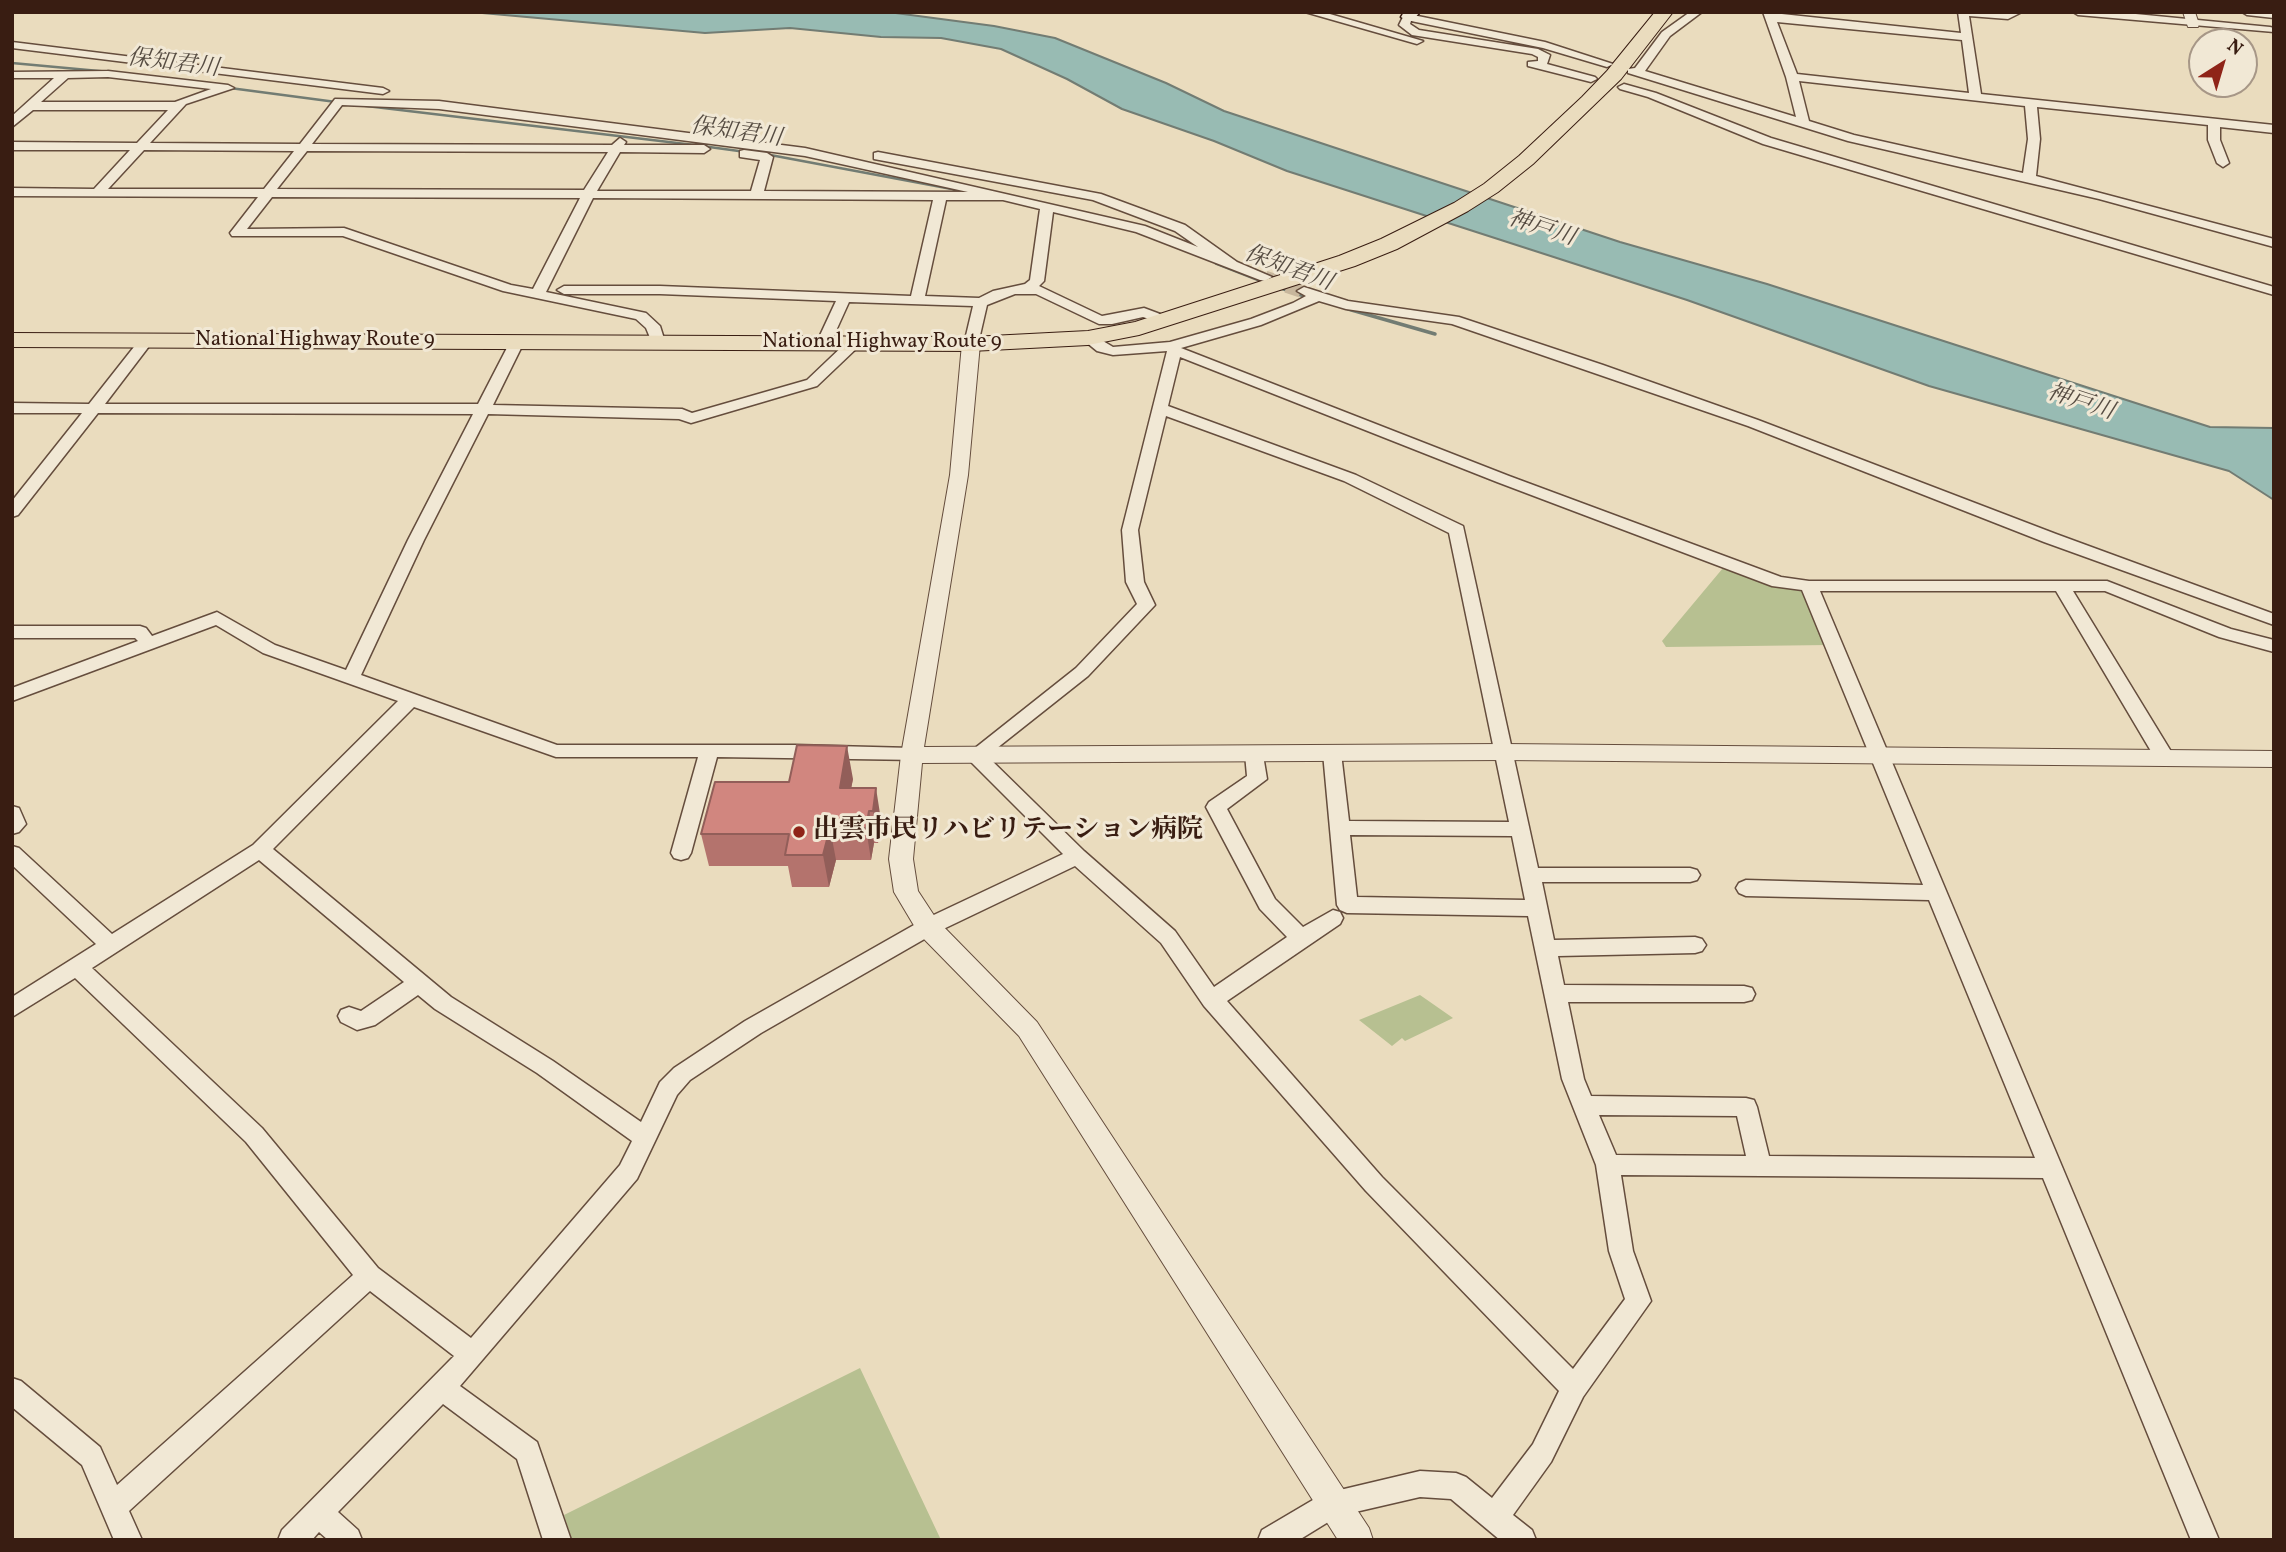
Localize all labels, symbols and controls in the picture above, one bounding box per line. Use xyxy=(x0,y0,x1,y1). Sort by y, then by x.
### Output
north arrow xyxy=(2188,28,2258,98)
text: N xyxy=(2221,33,2248,62)
water label: 保知君川 xyxy=(126,46,220,84)
water label: 保知君川 xyxy=(689,114,783,154)
water label: 神戸川 xyxy=(1504,206,1578,254)
water label: 保知君川 xyxy=(1240,241,1336,299)
street label: National Highway Route 9 xyxy=(195,328,435,354)
street label: National Highway Route 9 xyxy=(762,330,1002,356)
water label: 神戸川 xyxy=(2043,380,2117,428)
place label: 出雲市民リハビリテーション病院 xyxy=(813,816,1203,848)
marker: 出雲市民リハビリテーション病院 xyxy=(791,824,807,840)

